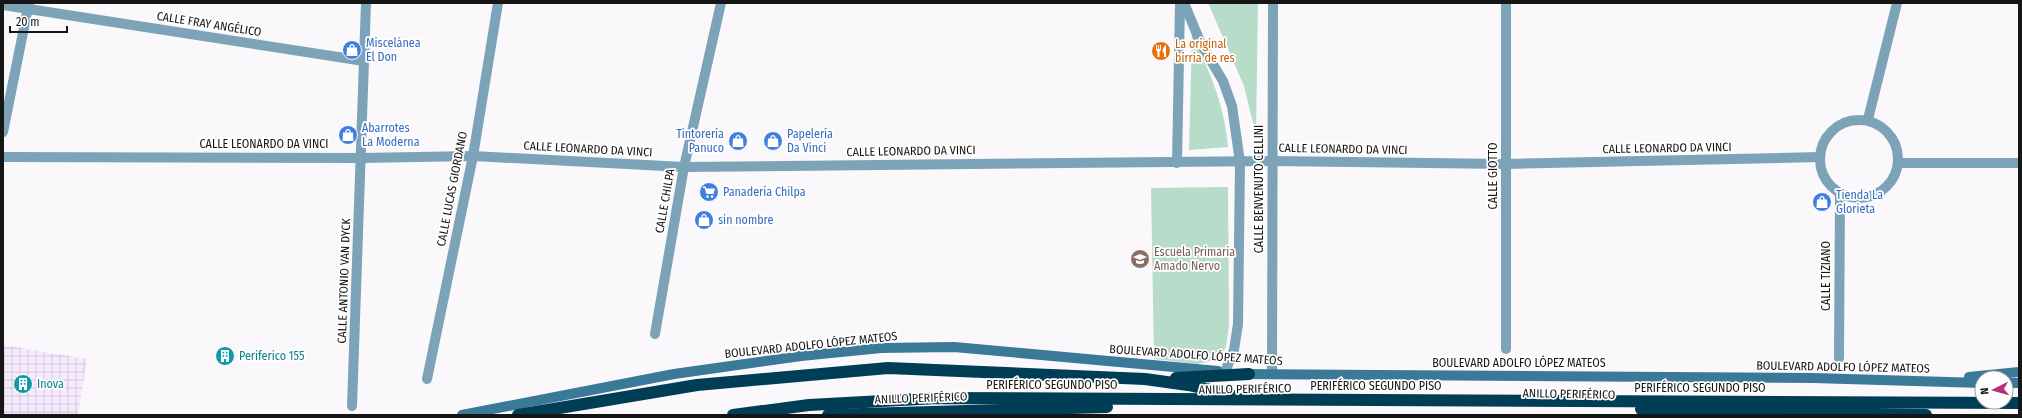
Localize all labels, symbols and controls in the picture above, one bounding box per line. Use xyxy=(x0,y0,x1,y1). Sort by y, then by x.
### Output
scale bar xyxy=(10,8,67,34)
street label: CALLE FRAY ANGÉLICO xyxy=(156,8,262,39)
text: 20 m xyxy=(16,15,40,29)
place label: Miscelánea El Don xyxy=(366,36,421,64)
place label: La original birria de res xyxy=(1175,37,1235,65)
shop icon: Miscelánea El Don xyxy=(341,39,363,61)
restaurant icon: La original birria de res xyxy=(1150,40,1172,62)
place label: Abarrotes La Moderna xyxy=(362,121,420,149)
shop icon: Abarrotes La Moderna xyxy=(337,124,359,146)
street label: CALLE BENVENUTO CELLINI xyxy=(1252,125,1266,253)
place label: Tintorería Panuco xyxy=(676,127,724,155)
place label: Papelería Da Vinci xyxy=(787,127,833,155)
street label: CALLE LUCAS GIORDANO xyxy=(434,130,470,248)
shop icon: Tintorería Panuco xyxy=(727,130,749,152)
shop icon: Papelería Da Vinci xyxy=(762,130,784,152)
street label: CALLE LEONARDO DA VINCI xyxy=(199,137,329,151)
street label: CALLE LEONARDO DA VINCI xyxy=(523,139,653,159)
street label: CALLE LEONARDO DA VINCI xyxy=(1602,140,1732,156)
street label: CALLE LEONARDO DA VINCI xyxy=(1278,141,1408,157)
street label: CALLE LEONARDO DA VINCI xyxy=(846,143,976,159)
street label: CALLE GIOTTO xyxy=(1486,143,1500,209)
street label: CALLE CHILPA xyxy=(652,167,678,234)
supermarket icon: Panadería Chilpa xyxy=(698,181,720,203)
place label: Panadería Chilpa xyxy=(723,185,806,199)
place label: Tienda La Glorieta xyxy=(1836,188,1883,216)
shop icon: Tienda La Glorieta xyxy=(1811,191,1833,213)
shop icon: sin nombre xyxy=(693,209,715,231)
place label: sin nombre xyxy=(718,213,773,227)
street label: CALLE ANTONIO VAN DYCK xyxy=(335,217,353,344)
street label: CALLE TIZIANO xyxy=(1819,241,1833,311)
place label: Escuela Primaria Amado Nervo xyxy=(1154,245,1235,273)
school or university icon: Escuela Primaria Amado Nervo xyxy=(1129,248,1151,270)
street label: BOULEVARD ADOLFO LÓPEZ MATEOS xyxy=(724,328,898,361)
street label: BOULEVARD ADOLFO LÓPEZ MATEOS xyxy=(1109,341,1283,368)
building icon: Periferico 155 xyxy=(214,345,236,367)
place label: Periferico 155 xyxy=(239,349,305,363)
street label: BOULEVARD ADOLFO LÓPEZ MATEOS xyxy=(1432,355,1606,370)
street label: BOULEVARD ADOLFO LÓPEZ MATEOS xyxy=(1756,357,1930,376)
north arrow xyxy=(1974,370,2014,410)
building icon: Inova xyxy=(12,373,34,395)
place label: Inova xyxy=(37,377,64,391)
street label: PERIFÉRICO SEGUNDO PISO xyxy=(986,377,1118,392)
street label: PERIFÉRICO SEGUNDO PISO xyxy=(1310,378,1442,393)
street label: ANILLO PERIFÉRICO xyxy=(1198,380,1291,397)
street label: PERIFÉRICO SEGUNDO PISO xyxy=(1634,380,1766,395)
street label: ANILLO PERIFÉRICO xyxy=(1523,385,1616,402)
text: N xyxy=(1978,387,1991,395)
street label: ANILLO PERIFÉRICO xyxy=(874,388,968,407)

